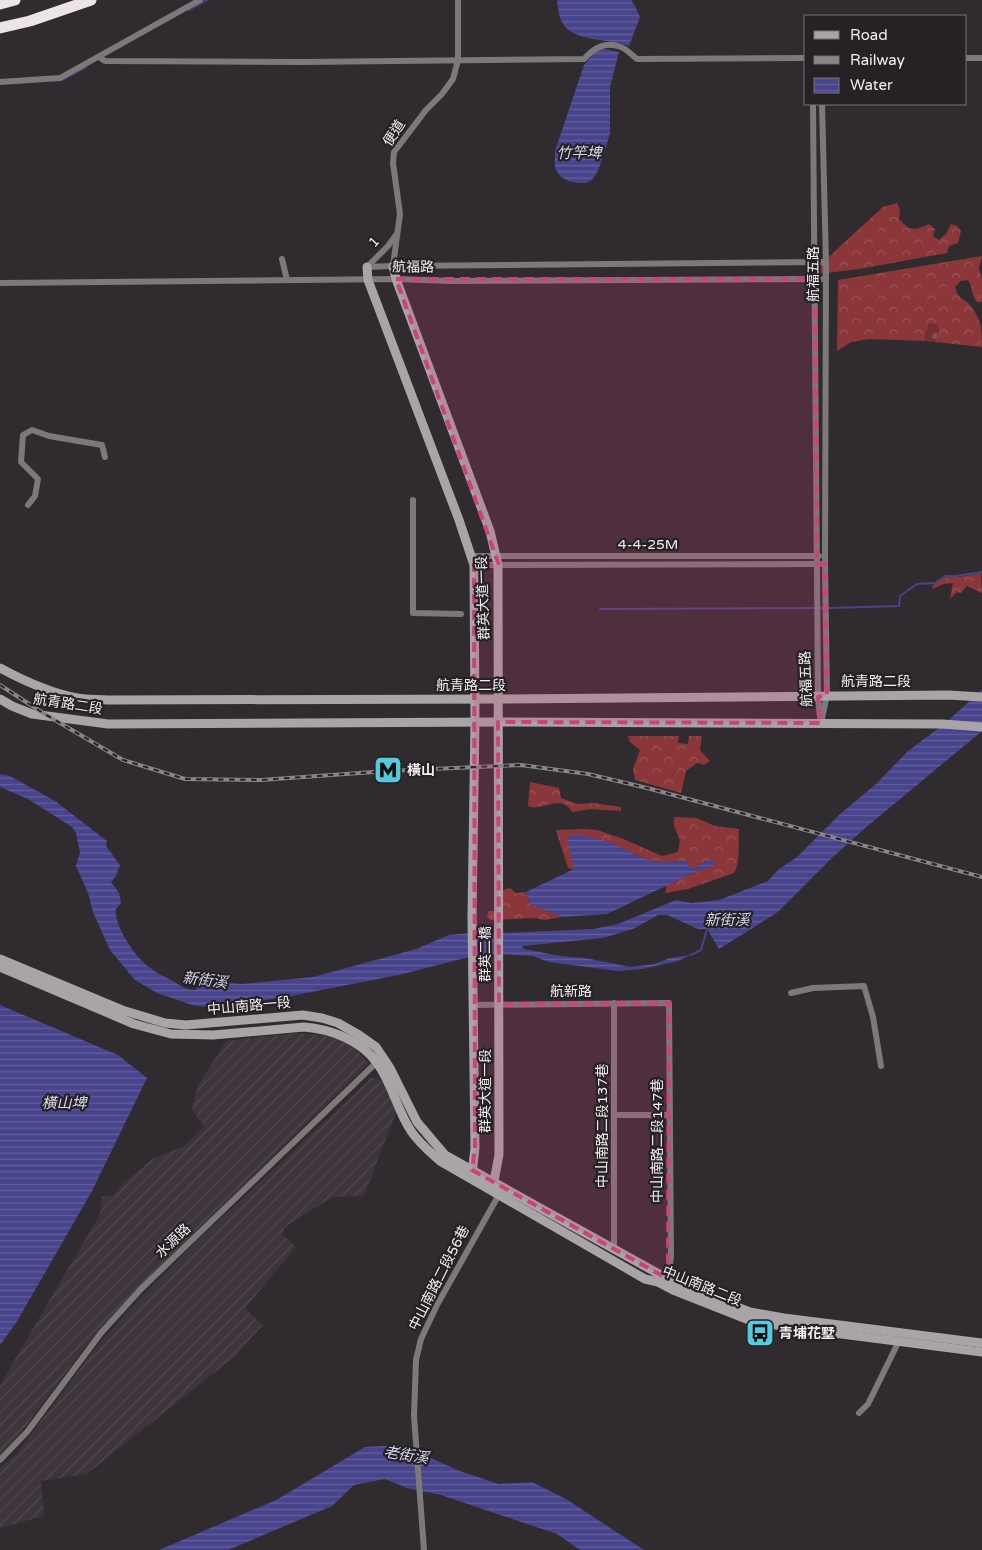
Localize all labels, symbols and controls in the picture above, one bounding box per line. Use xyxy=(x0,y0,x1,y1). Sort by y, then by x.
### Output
legend xyxy=(804,15,967,105)
text: Road xyxy=(850,26,888,44)
text: Railway xyxy=(850,51,905,69)
text: Water xyxy=(850,76,893,94)
street label: 便道 xyxy=(379,117,409,149)
water label: 竹竿埤 xyxy=(556,144,603,162)
street label: 1 xyxy=(365,233,383,251)
street label: 航福五路 xyxy=(805,246,822,302)
street label: 航福路 xyxy=(392,258,434,276)
street label: 4-4-25M xyxy=(618,536,678,553)
street label: 群英大道一段 xyxy=(473,556,493,640)
street label: 航福五路 xyxy=(797,651,815,707)
street label: 航青路二段 xyxy=(841,673,911,690)
street label: 航青路二段 xyxy=(436,677,506,694)
street label: 航青路二段 xyxy=(32,690,104,718)
metro station icon: 橫山 xyxy=(373,755,403,785)
place label: 橫山 xyxy=(407,762,435,779)
water label: 新街溪 xyxy=(704,911,751,929)
street label: 群英二橋 xyxy=(477,926,494,982)
water label: 新街溪 xyxy=(182,968,230,992)
street label: 航新路 xyxy=(550,983,592,1000)
street label: 中山南路一段 xyxy=(206,994,292,1018)
street label: 群英大道一段 xyxy=(477,1049,494,1133)
street label: 中山南路二段137巷 xyxy=(594,1064,611,1188)
street label: 中山南路二段147巷 xyxy=(649,1079,666,1203)
water label: 橫山埤 xyxy=(41,1094,88,1112)
street label: 水源路 xyxy=(152,1220,194,1262)
street label: 中山南路二段56巷 xyxy=(405,1223,473,1333)
street label: 中山南路二段 xyxy=(660,1262,744,1310)
bus stop icon: 青埔花墅 xyxy=(745,1318,775,1348)
place label: 青埔花墅 xyxy=(779,1325,835,1342)
water label: 老街溪 xyxy=(382,1443,432,1468)

